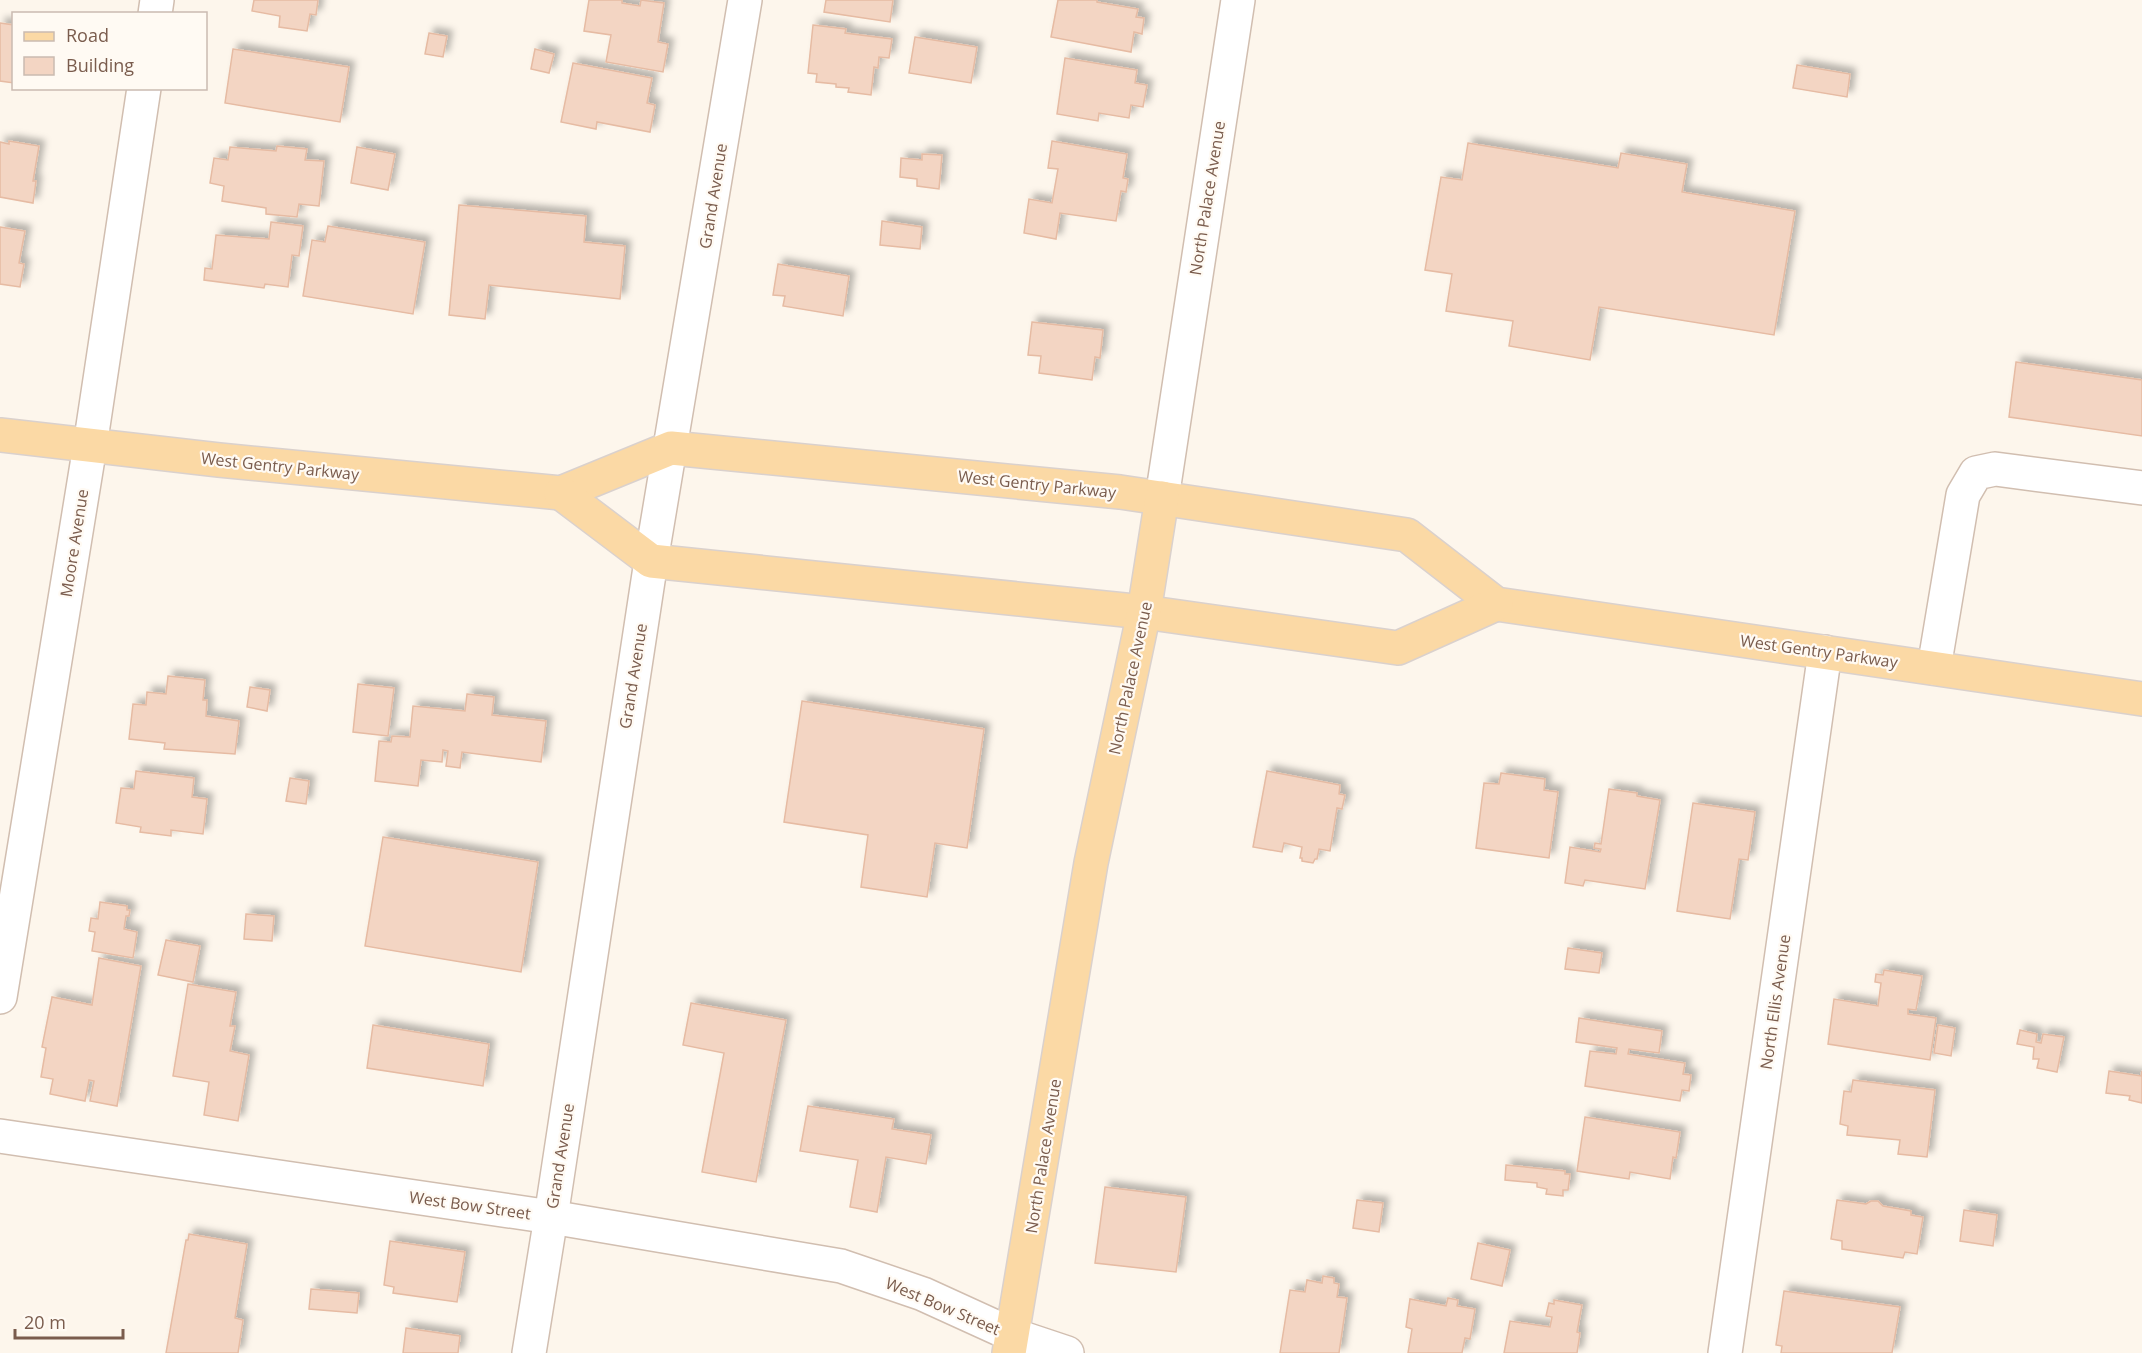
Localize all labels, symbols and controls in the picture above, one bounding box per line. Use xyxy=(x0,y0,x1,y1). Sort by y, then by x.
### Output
legend xyxy=(12,12,207,90)
text: Road xyxy=(66,23,109,47)
text: Building xyxy=(66,53,134,77)
street label: North Palace Avenue xyxy=(1184,119,1230,277)
street label: Grand Avenue xyxy=(694,142,732,250)
street label: West Gentry Parkway xyxy=(200,447,361,485)
street label: West Gentry Parkway xyxy=(957,465,1118,503)
street label: Moore Avenue xyxy=(55,487,93,599)
street label: North Palace Avenue xyxy=(1103,599,1157,757)
street label: Grand Avenue xyxy=(614,622,652,730)
street label: West Gentry Parkway xyxy=(1739,629,1900,673)
street label: North Ellis Avenue xyxy=(1755,933,1795,1071)
street label: North Palace Avenue xyxy=(1020,1077,1066,1235)
street label: Grand Avenue xyxy=(541,1102,579,1210)
street label: West Bow Street xyxy=(408,1186,532,1224)
street label: West Bow Street xyxy=(882,1272,1004,1340)
scale bar xyxy=(15,1302,123,1340)
text: 20 m xyxy=(24,1310,66,1334)

